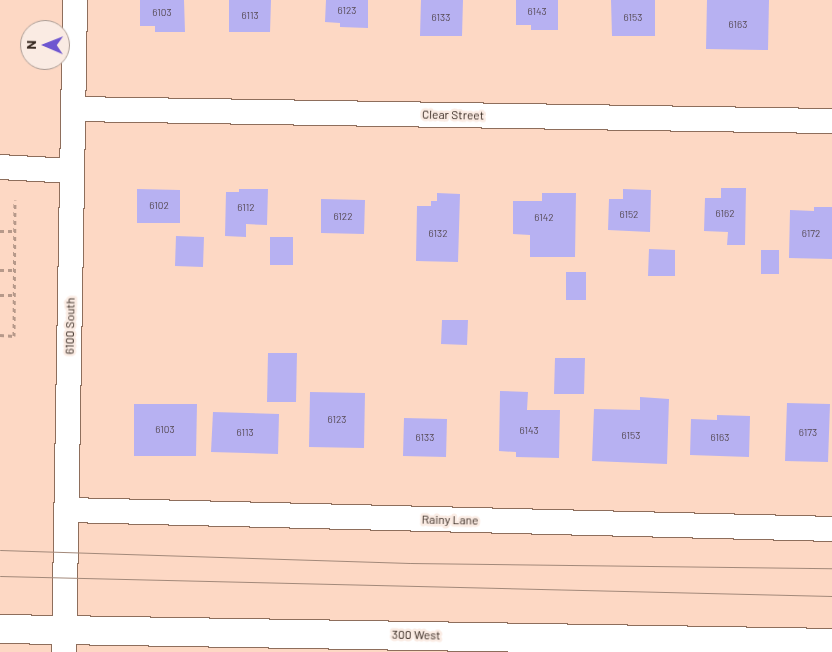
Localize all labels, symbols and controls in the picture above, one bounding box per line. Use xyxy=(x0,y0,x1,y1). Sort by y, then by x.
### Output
house number: 6123 xyxy=(338,5,356,17)
house number: 6143 xyxy=(527,6,547,18)
house number: 6103 xyxy=(152,7,172,19)
house number: 6113 xyxy=(241,10,259,22)
house number: 6133 xyxy=(432,12,450,24)
house number: 6153 xyxy=(624,12,642,24)
house number: 6163 xyxy=(729,19,747,31)
north arrow xyxy=(20,20,70,70)
text: N xyxy=(22,40,39,50)
street label: Clear Street xyxy=(422,107,484,123)
house number: 6102 xyxy=(149,200,169,212)
house number: 6112 xyxy=(237,202,255,214)
house number: 6162 xyxy=(716,208,734,220)
house number: 6152 xyxy=(620,209,638,221)
house number: 6122 xyxy=(333,211,353,223)
house number: 6142 xyxy=(534,212,554,224)
house number: 6132 xyxy=(429,228,447,240)
house number: 6172 xyxy=(802,228,820,240)
street label: 6100 South xyxy=(62,297,78,355)
house number: 6123 xyxy=(328,414,346,426)
house number: 6103 xyxy=(155,424,175,436)
house number: 6143 xyxy=(519,425,539,437)
house number: 6113 xyxy=(236,427,254,439)
house number: 6173 xyxy=(799,427,817,439)
house number: 6153 xyxy=(622,430,640,442)
house number: 6133 xyxy=(416,432,434,444)
house number: 6163 xyxy=(711,432,729,444)
street label: Rainy Lane xyxy=(422,512,478,528)
street label: 300 West xyxy=(392,627,440,643)

